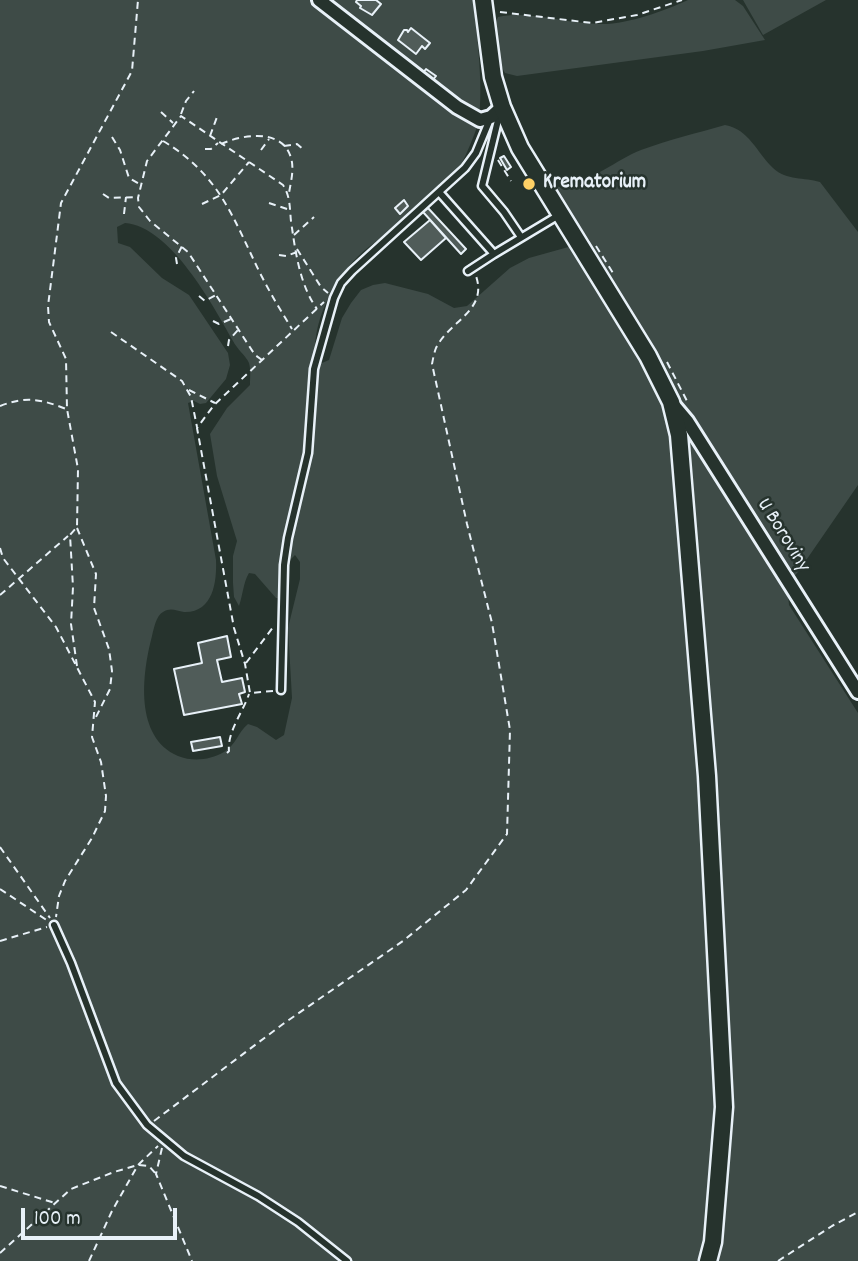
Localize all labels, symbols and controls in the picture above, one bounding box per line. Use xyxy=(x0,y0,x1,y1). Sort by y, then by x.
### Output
place label: Krematorium xyxy=(543,171,646,197)
marker: Krematorium xyxy=(521,176,537,192)
street label: U Boroviny xyxy=(750,494,814,578)
scale bar xyxy=(24,1194,180,1238)
text: 100 m xyxy=(34,1205,81,1235)

